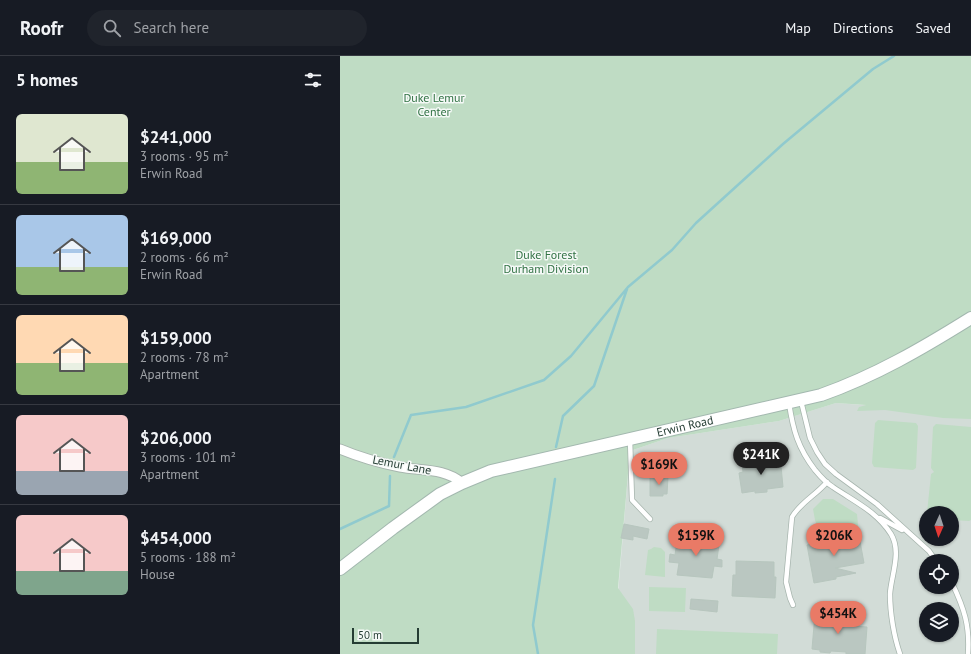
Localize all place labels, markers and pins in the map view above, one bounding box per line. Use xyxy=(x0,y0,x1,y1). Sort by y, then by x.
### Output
pin: $241K xyxy=(733,442,789,476)
pin: $169K xyxy=(631,452,687,486)
pin: $159K xyxy=(668,523,724,557)
pin: $206K xyxy=(806,523,862,557)
pin: $454K xyxy=(810,601,866,635)

